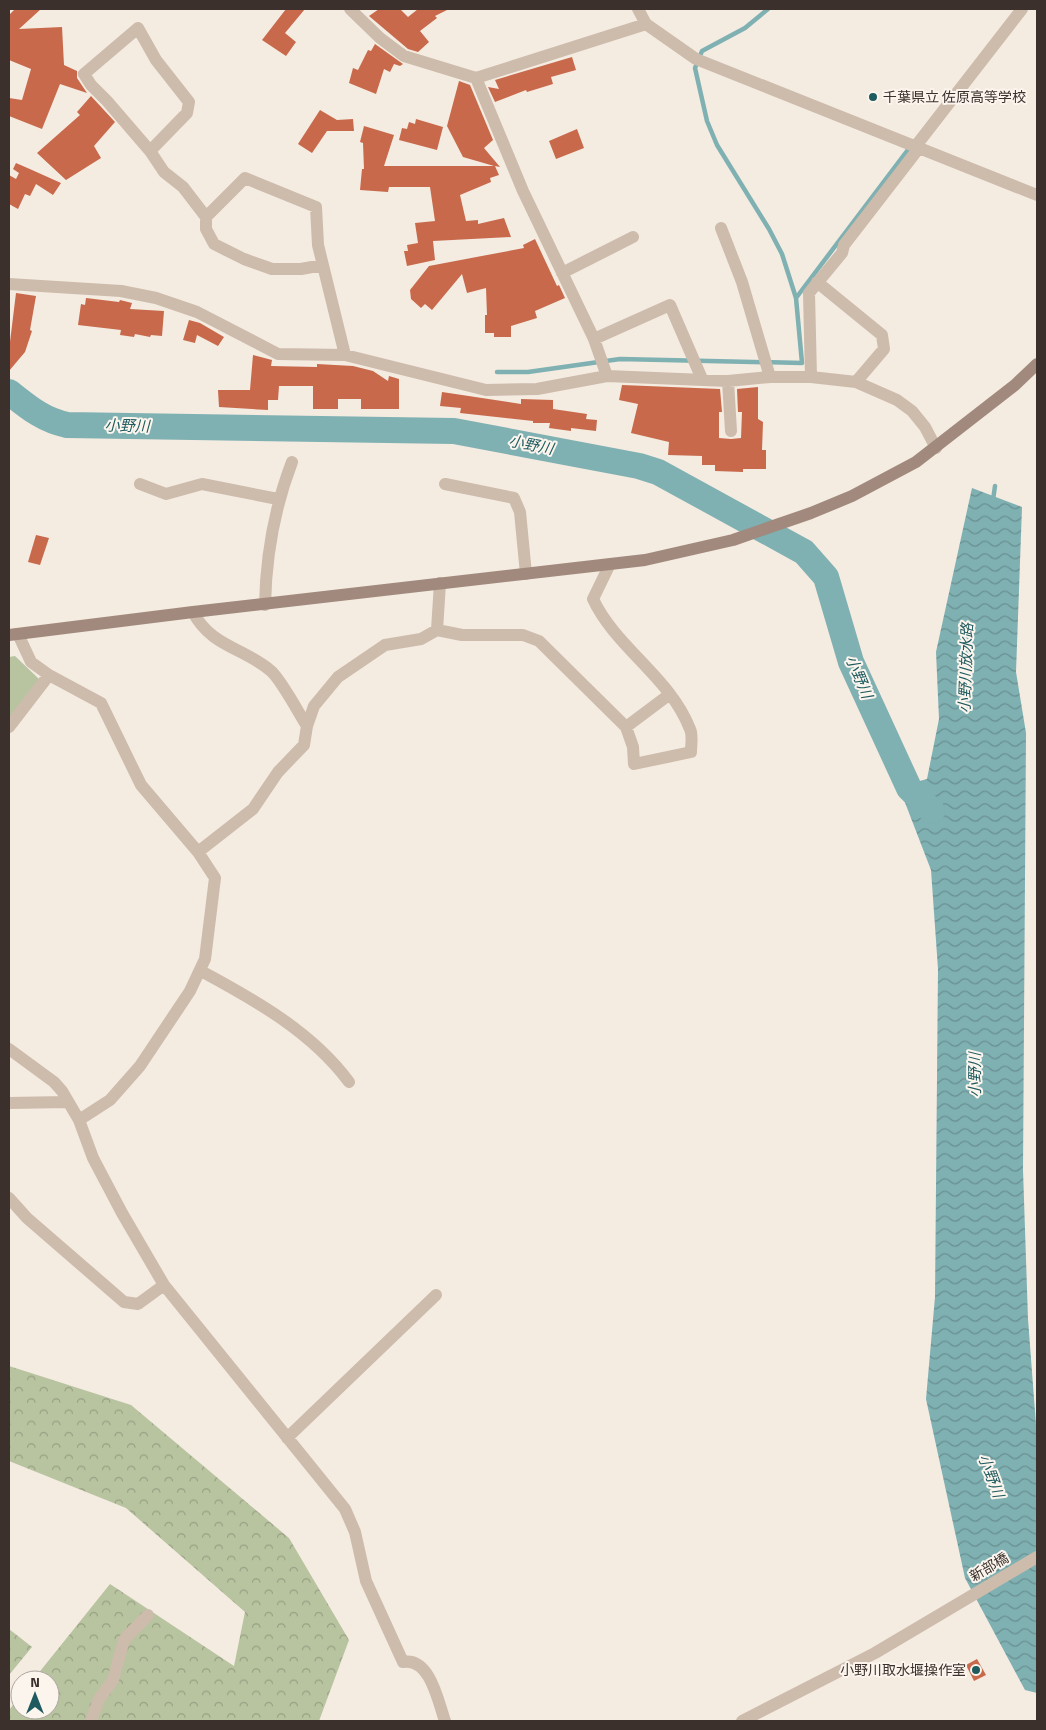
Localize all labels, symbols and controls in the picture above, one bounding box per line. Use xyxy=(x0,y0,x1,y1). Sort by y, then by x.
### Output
place label: 千葉県立 佐原高等学校 xyxy=(883,86,1026,107)
marker: 千葉県立 佐原高等学校 xyxy=(867,91,879,103)
water label: 小野川 xyxy=(104,414,152,437)
water label: 小野川 xyxy=(507,429,557,460)
water label: 小野川放水路 xyxy=(952,621,979,713)
water label: 小野川 xyxy=(840,652,880,704)
water label: 小野川 xyxy=(963,1051,986,1098)
water label: 小野川 xyxy=(973,1451,1011,1503)
street label: 新部橋 xyxy=(965,1547,1012,1586)
place label: 小野川取水堰操作室 xyxy=(840,1659,966,1680)
marker: 小野川取水堰操作室 xyxy=(970,1664,982,1676)
north arrow xyxy=(10,1670,60,1720)
text: N xyxy=(30,1671,40,1692)

